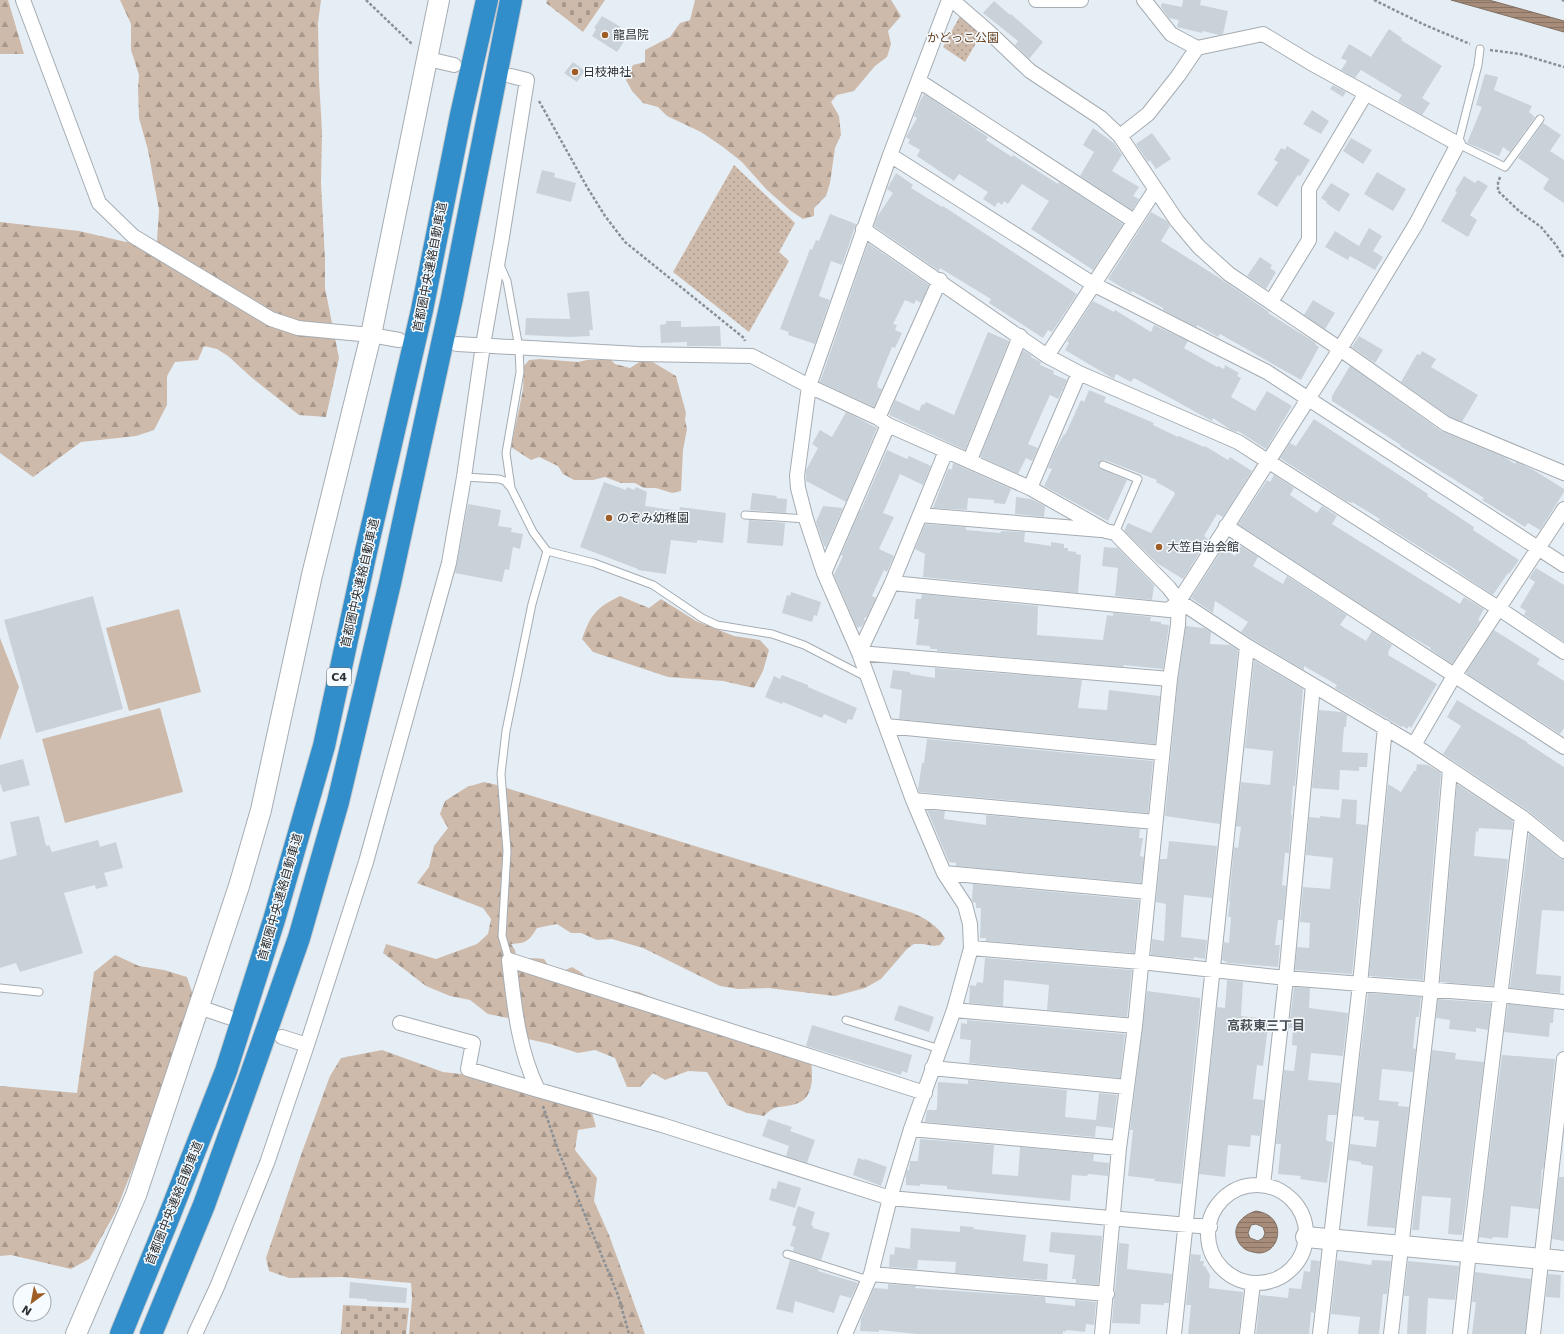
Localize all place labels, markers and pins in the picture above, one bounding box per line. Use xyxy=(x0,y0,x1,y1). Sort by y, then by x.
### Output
place label: 龍昌院 xyxy=(613,28,649,42)
marker: 龍昌院 xyxy=(600,30,610,40)
place label: 日枝神社 xyxy=(583,65,631,79)
marker: 日枝神社 xyxy=(570,67,580,77)
place label: のぞみ幼稚園 xyxy=(617,511,689,525)
marker: のぞみ幼稚園 xyxy=(604,513,614,523)
place label: 大笠自治会館 xyxy=(1167,540,1239,554)
marker: 大笠自治会館 xyxy=(1154,542,1164,552)

